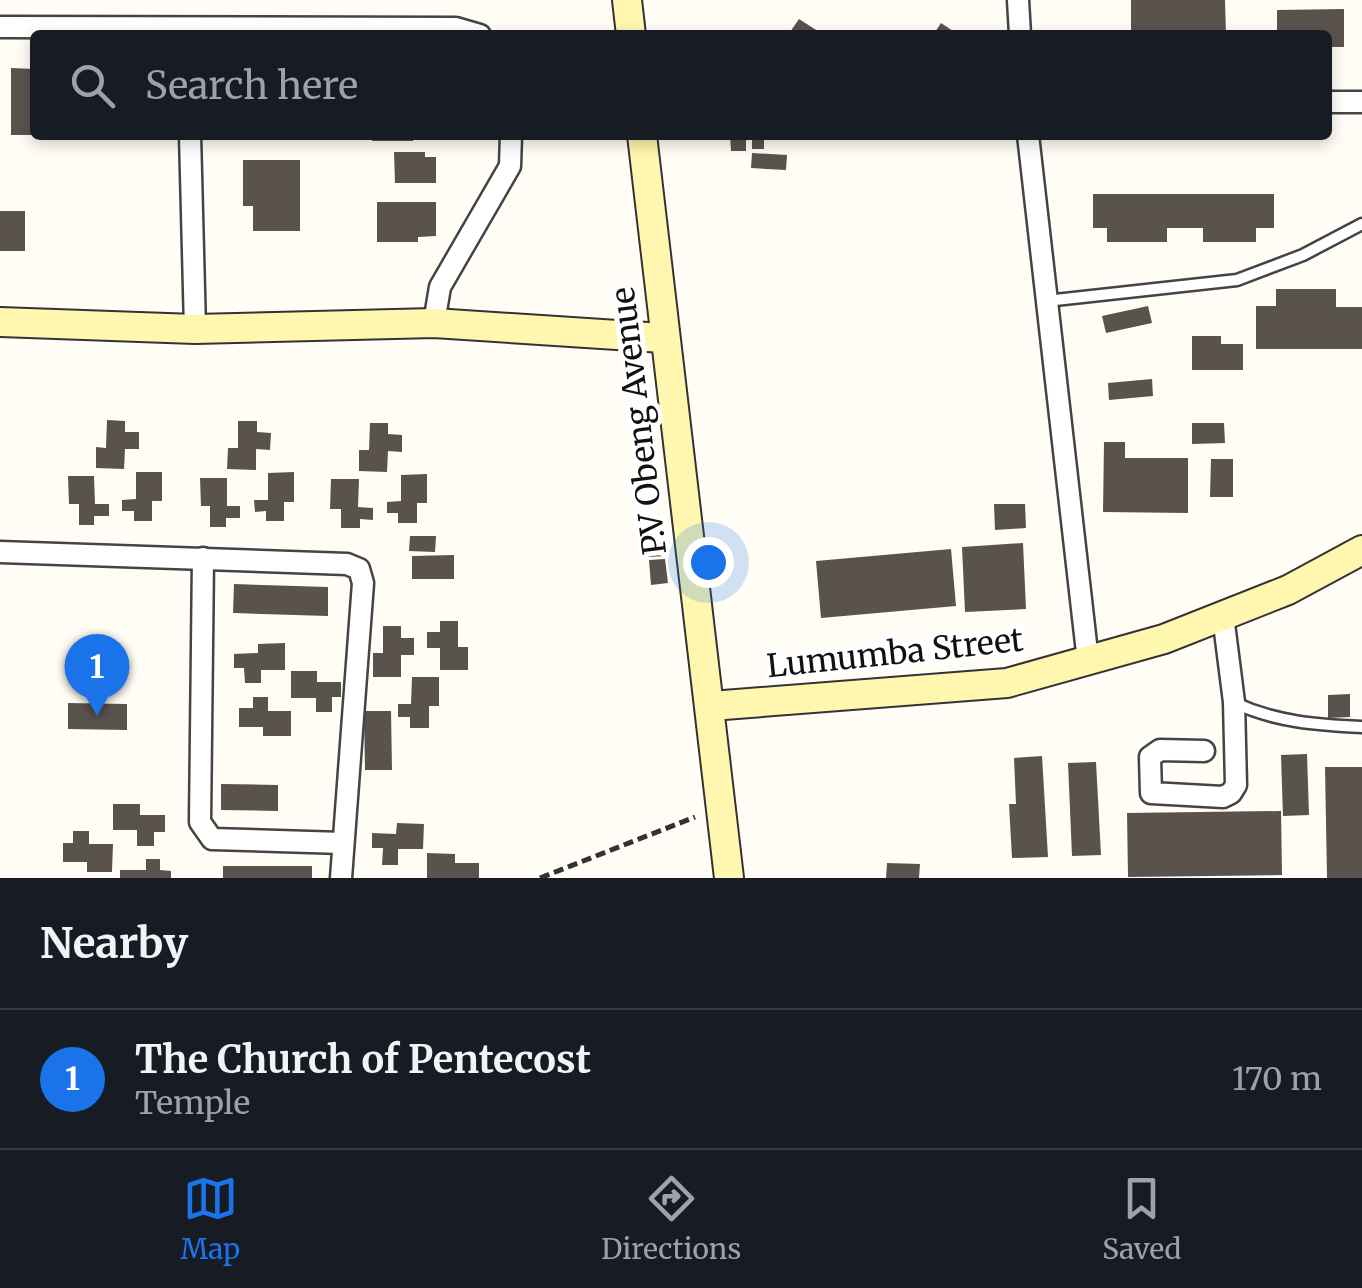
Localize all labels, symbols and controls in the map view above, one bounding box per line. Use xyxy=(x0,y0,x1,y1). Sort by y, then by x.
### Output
search box xyxy=(30,30,1332,140)
icon: search xyxy=(65,58,120,113)
text: Search here xyxy=(145,62,358,109)
street label: P.V Obeng Avenue xyxy=(603,285,675,557)
your location xyxy=(683,537,734,588)
street label: Lumumba Street xyxy=(765,620,1026,686)
pin: 1 xyxy=(64,634,130,716)
text: Nearby xyxy=(40,917,188,969)
text: The Church of Pentecost xyxy=(135,1036,591,1083)
text: 1 xyxy=(65,1059,80,1099)
text: 170 m xyxy=(1232,1059,1322,1099)
text: Temple xyxy=(135,1083,250,1123)
tab: Map xyxy=(180,1171,240,1267)
tab: Directions xyxy=(601,1171,741,1267)
tab: Saved xyxy=(1102,1171,1181,1267)

